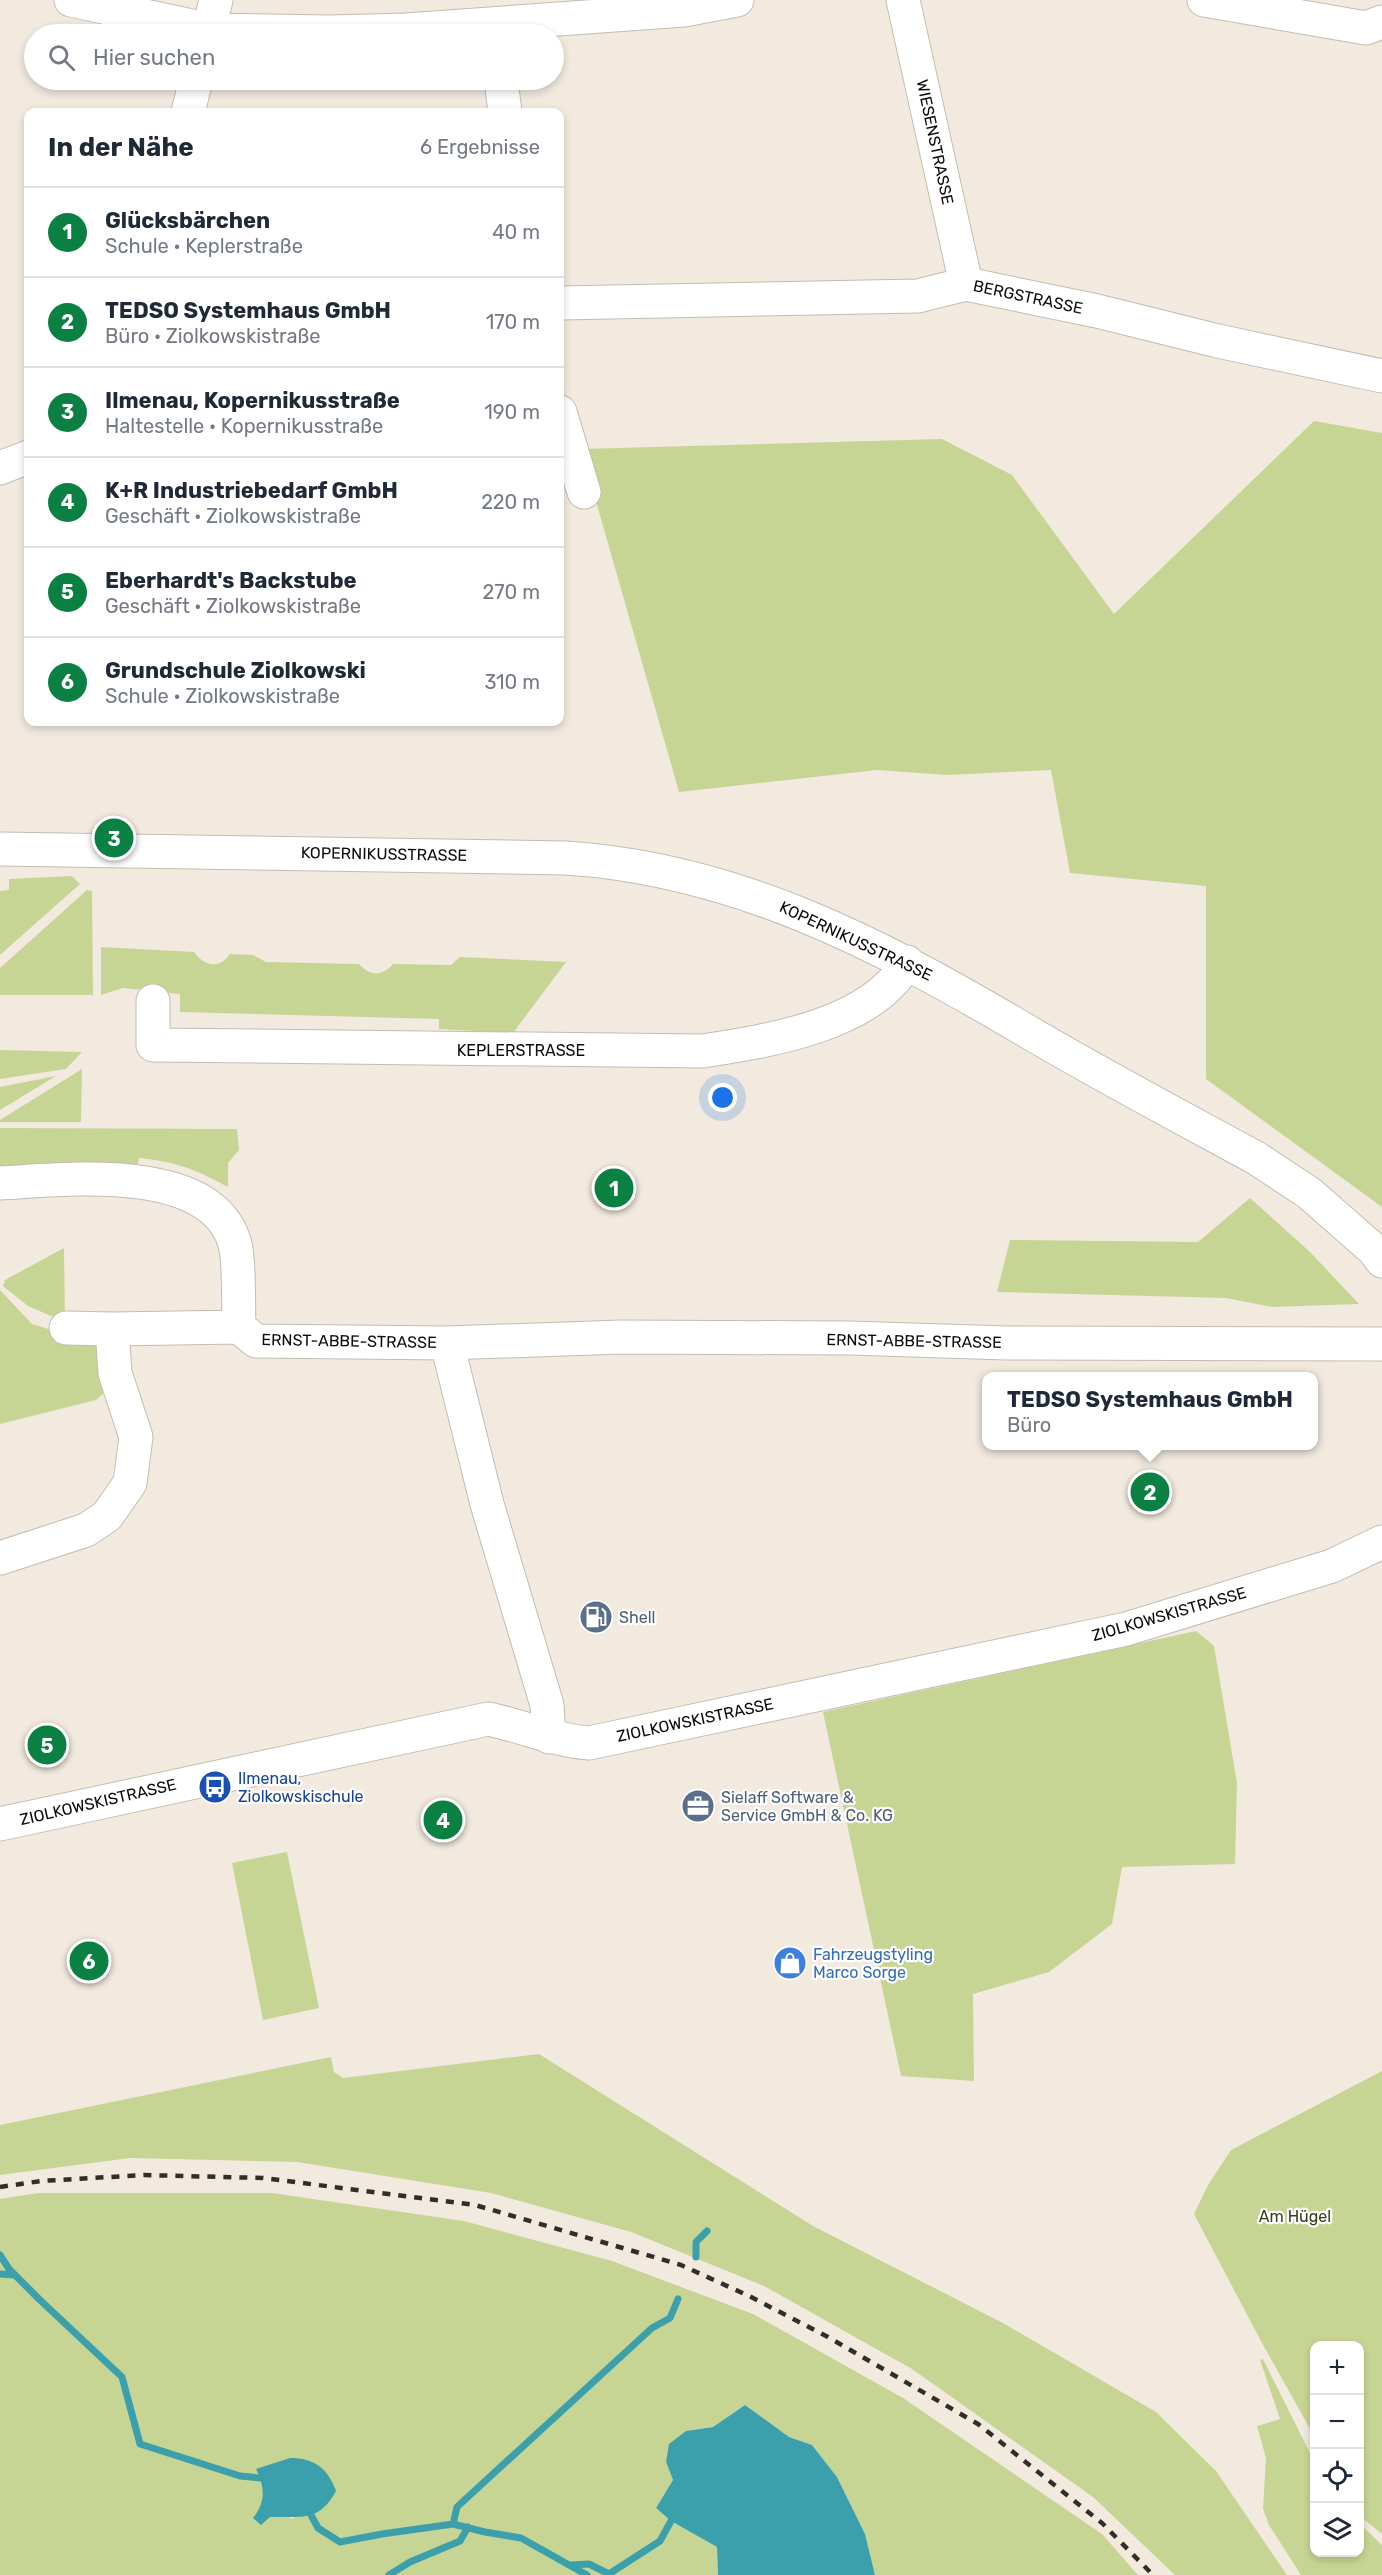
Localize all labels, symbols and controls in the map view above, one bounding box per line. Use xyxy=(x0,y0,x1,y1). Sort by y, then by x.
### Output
search box xyxy=(24,24,564,90)
icon: search xyxy=(45,41,78,74)
text: Hier suchen xyxy=(93,44,215,71)
street label: WIESENSTRASSE xyxy=(912,78,958,206)
text: In der Nähe xyxy=(48,132,194,163)
text: 6 Ergebnisse xyxy=(420,135,540,159)
text: Glücksbärchen xyxy=(105,207,270,234)
text: 1 xyxy=(63,220,72,244)
text: 40 m xyxy=(492,220,540,244)
text: Schule · Keplerstraße xyxy=(105,234,303,258)
street label: BERGSTRASSE xyxy=(972,276,1084,318)
text: TEDSO Systemhaus GmbH xyxy=(105,297,391,324)
text: 2 xyxy=(61,310,74,334)
text: 170 m xyxy=(486,310,540,334)
text: Büro · Ziolkowskistraße xyxy=(105,324,321,348)
text: Ilmenau, Kopernikusstraße xyxy=(105,387,400,414)
text: 3 xyxy=(61,400,74,424)
text: 190 m xyxy=(484,400,540,424)
text: Haltestelle · Kopernikusstraße xyxy=(105,414,383,438)
text: K+R Industriebedarf GmbH xyxy=(105,477,398,504)
text: 4 xyxy=(61,490,74,514)
text: 220 m xyxy=(481,490,540,514)
text: Geschäft · Ziolkowskistraße xyxy=(105,504,361,528)
text: Eberhardt's Backstube xyxy=(105,567,357,594)
text: 5 xyxy=(61,580,74,604)
text: 270 m xyxy=(483,580,540,604)
text: Geschäft · Ziolkowskistraße xyxy=(105,594,361,618)
text: Grundschule Ziolkowski xyxy=(105,657,366,684)
text: 6 xyxy=(61,670,74,694)
text: 310 m xyxy=(484,670,540,694)
text: Schule · Ziolkowskistraße xyxy=(105,684,340,708)
pin: 3 xyxy=(94,816,134,860)
street label: KOPERNIKUSSTRASSE xyxy=(301,843,467,865)
street label: KOPERNIKUSSTRASSE xyxy=(777,897,935,985)
street label: KEPLERSTRASSE xyxy=(457,1041,585,1060)
your location xyxy=(708,1083,737,1112)
pin: 1 xyxy=(594,1166,634,1210)
street label: ERNST-ABBE-STRASSE xyxy=(261,1330,437,1352)
street label: ERNST-ABBE-STRASSE xyxy=(826,1330,1002,1352)
popup xyxy=(982,1372,1318,1450)
text: TEDSO Systemhaus GmbH xyxy=(1007,1386,1293,1413)
text: Büro xyxy=(1007,1413,1051,1437)
pin: 2 xyxy=(1130,1470,1170,1514)
street label: ZIOLKOWSKISTRASSE xyxy=(1090,1583,1248,1645)
fuel station icon: Shell xyxy=(578,1599,614,1635)
place label: Shell xyxy=(619,1608,655,1627)
street label: ZIOLKOWSKISTRASSE xyxy=(615,1694,775,1746)
pin: 5 xyxy=(28,1722,66,1768)
bus stop icon: Ilmenau, Ziolkowskischule xyxy=(197,1769,233,1805)
place label: Ilmenau, Ziolkowskischule xyxy=(238,1769,364,1806)
street label: ZIOLKOWSKISTRASSE xyxy=(18,1775,178,1829)
office icon: Sielaff Software & Service GmbH & Co. KG xyxy=(680,1788,716,1824)
place label: Sielaff Software & Service GmbH & Co. KG xyxy=(721,1788,893,1825)
pin: 4 xyxy=(424,1798,462,1842)
pin: 6 xyxy=(70,1938,109,1984)
shop icon: Fahrzeugstyling Marco Sorge xyxy=(772,1945,808,1981)
place label: Fahrzeugstyling Marco Sorge xyxy=(813,1945,933,1982)
park label: Am Hügel xyxy=(1259,2207,1331,2226)
map controls xyxy=(1310,2341,1364,2557)
button: + xyxy=(1310,2341,1364,2395)
button: − xyxy=(1310,2395,1364,2449)
button: locate xyxy=(1310,2449,1364,2503)
button: layers xyxy=(1310,2503,1364,2557)

